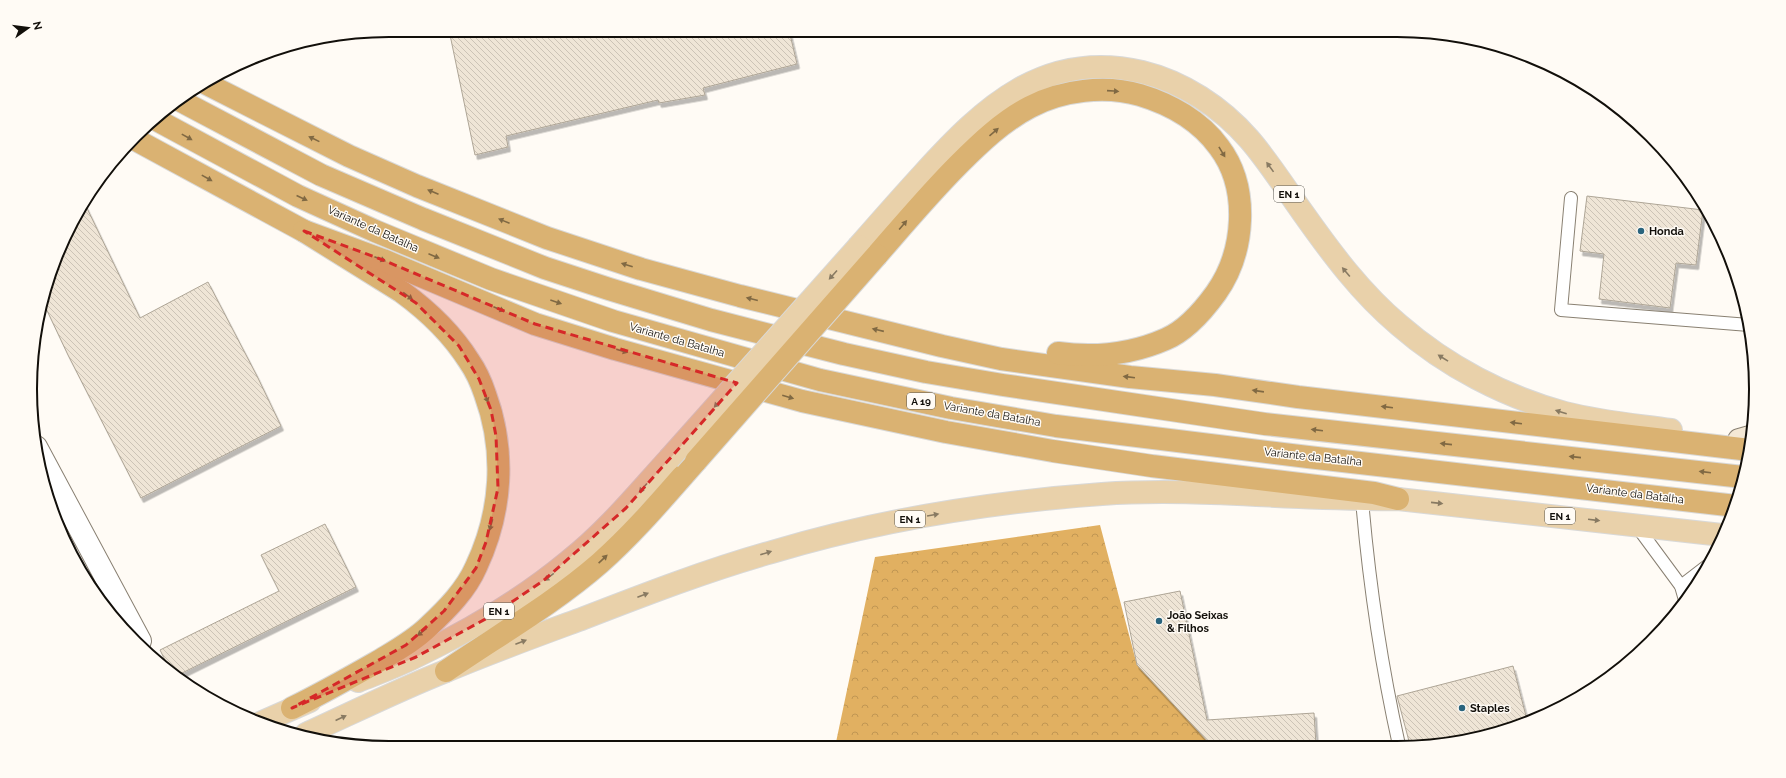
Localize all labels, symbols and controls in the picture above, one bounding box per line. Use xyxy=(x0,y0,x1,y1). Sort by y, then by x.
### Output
north arrow xyxy=(8,8,48,48)
text: N xyxy=(30,20,45,31)
one-way arrow xyxy=(1107,87,1119,94)
one-way arrow xyxy=(988,128,999,137)
one-way arrow xyxy=(181,134,193,141)
one-way arrow xyxy=(308,136,320,142)
one-way arrow xyxy=(1219,146,1226,158)
one-way arrow xyxy=(1266,161,1274,172)
one-way arrow xyxy=(201,175,213,182)
road number: EN 1 xyxy=(1274,186,1304,202)
one-way arrow xyxy=(427,189,438,195)
one-way arrow xyxy=(297,195,308,201)
street label: Variante da Batalha xyxy=(325,203,421,255)
one-way arrow xyxy=(498,218,510,224)
one-way arrow xyxy=(898,220,907,230)
place label: Honda xyxy=(1649,225,1684,238)
marker: Honda xyxy=(1636,226,1646,236)
one-way arrow xyxy=(429,253,441,259)
one-way arrow xyxy=(374,256,386,262)
one-way arrow xyxy=(620,261,632,267)
one-way arrow xyxy=(1342,266,1351,277)
one-way arrow xyxy=(828,270,838,280)
one-way arrow xyxy=(402,292,413,300)
one-way arrow xyxy=(746,296,758,302)
one-way arrow xyxy=(550,299,562,305)
one-way arrow xyxy=(494,306,505,312)
street label: Variante da Batalha xyxy=(628,320,726,360)
one-way arrow xyxy=(872,327,884,333)
one-way arrow xyxy=(617,348,629,354)
one-way arrow xyxy=(1438,354,1448,362)
one-way arrow xyxy=(1123,374,1135,380)
one-way arrow xyxy=(1252,388,1264,394)
one-way arrow xyxy=(483,392,489,404)
road number: A 19 xyxy=(907,393,935,409)
one-way arrow xyxy=(782,394,794,400)
one-way arrow xyxy=(714,398,723,409)
street label: Variante da Batalha xyxy=(942,399,1042,429)
one-way arrow xyxy=(1381,404,1393,411)
one-way arrow xyxy=(1555,409,1567,415)
one-way arrow xyxy=(1510,420,1522,426)
one-way arrow xyxy=(1311,427,1323,433)
one-way arrow xyxy=(1440,441,1452,447)
street label: Variante da Batalha xyxy=(1263,445,1363,469)
one-way arrow xyxy=(1569,454,1582,461)
one-way arrow xyxy=(1699,469,1711,475)
street label: Variante da Batalha xyxy=(1585,482,1685,506)
one-way arrow xyxy=(639,483,648,493)
one-way arrow xyxy=(1430,499,1443,506)
road number: EN 1 xyxy=(1545,508,1575,524)
road number: EN 1 xyxy=(895,511,925,527)
one-way arrow xyxy=(927,512,939,518)
one-way arrow xyxy=(1588,517,1600,523)
one-way arrow xyxy=(487,519,493,531)
one-way arrow xyxy=(760,550,772,556)
one-way arrow xyxy=(598,555,608,564)
one-way arrow xyxy=(543,572,554,581)
one-way arrow xyxy=(637,591,649,597)
road number: EN 1 xyxy=(484,603,514,619)
place label: João Seixas & Filhos xyxy=(1167,609,1229,635)
marker: João Seixas & Filhos xyxy=(1154,616,1164,626)
one-way arrow xyxy=(416,628,427,637)
one-way arrow xyxy=(516,638,528,644)
place label: Staples xyxy=(1470,702,1510,715)
marker: Staples xyxy=(1457,703,1467,713)
one-way arrow xyxy=(336,715,347,721)

